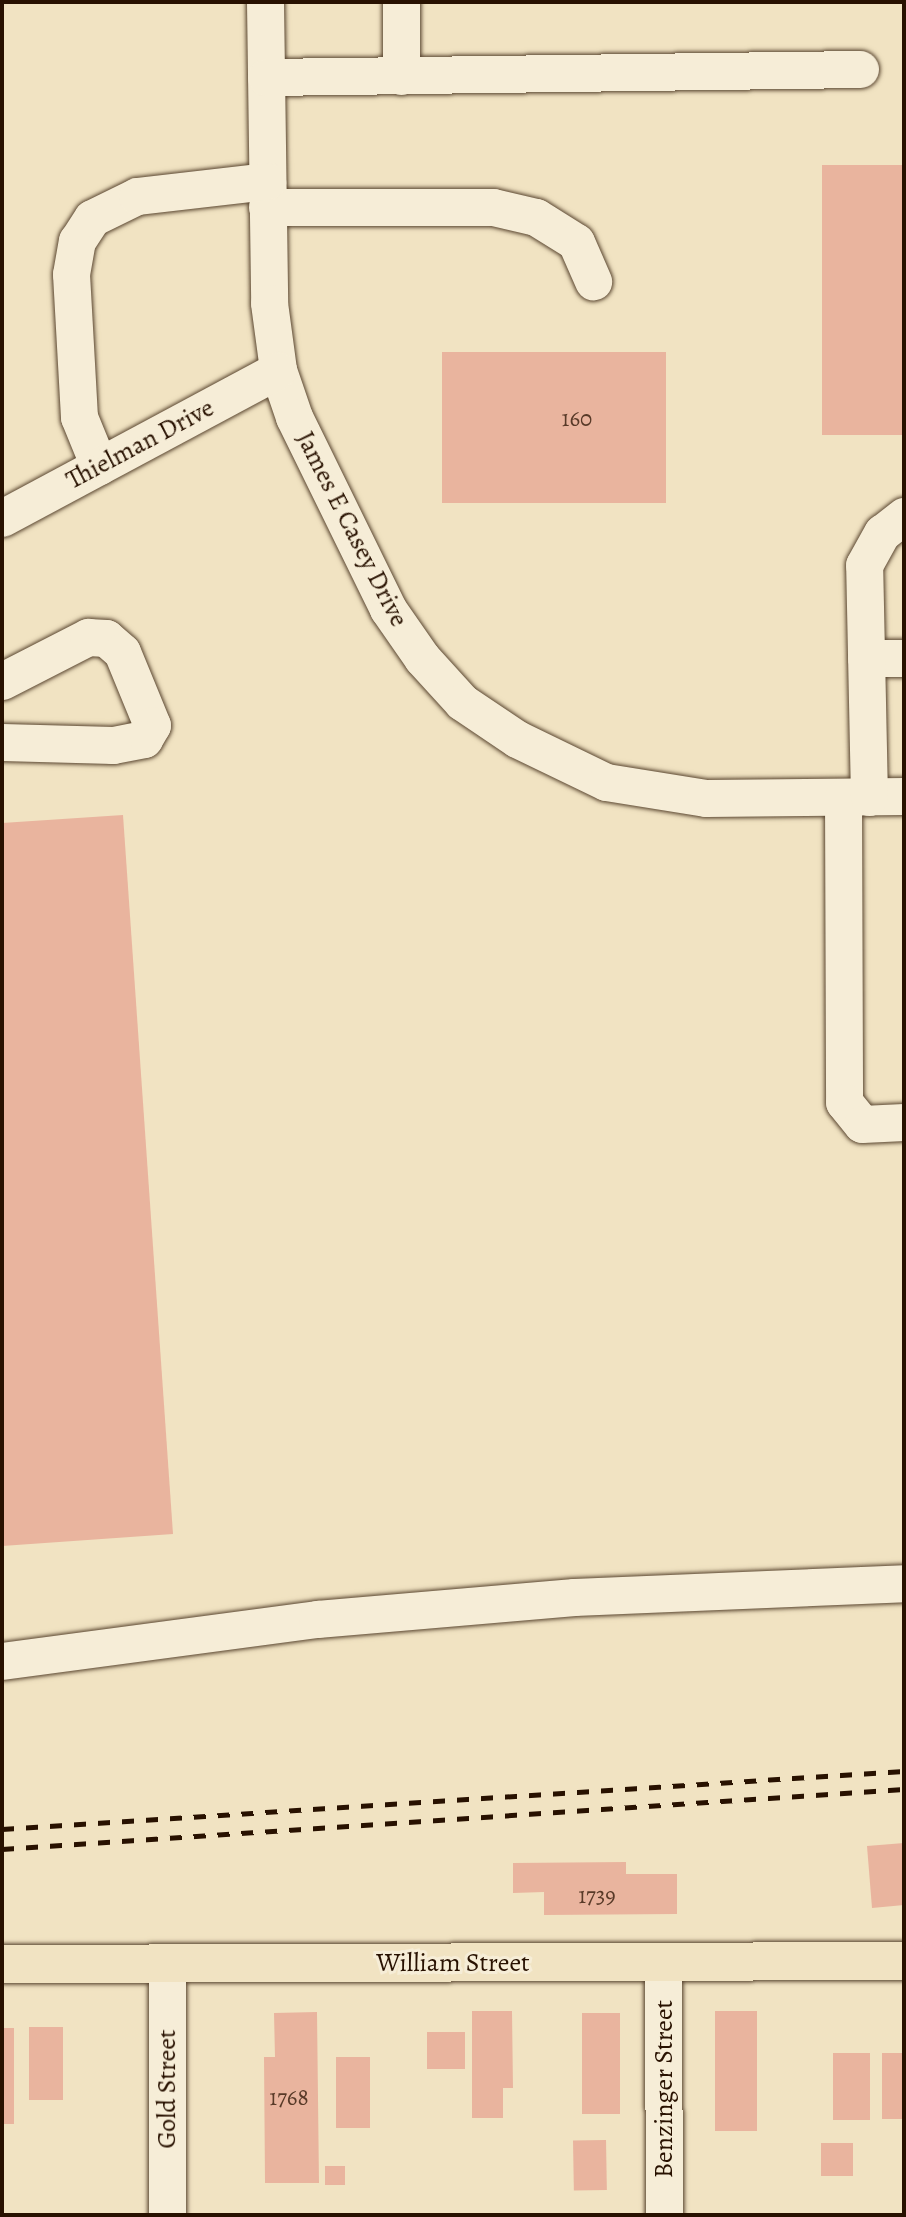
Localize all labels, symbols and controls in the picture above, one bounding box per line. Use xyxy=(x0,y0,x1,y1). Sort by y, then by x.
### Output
street label: Thielman Drive xyxy=(61,392,219,496)
house number: 160 xyxy=(562,405,592,433)
street label: James E Casey Drive xyxy=(289,426,415,632)
house number: 1739 xyxy=(578,1882,616,1910)
street label: William Street xyxy=(376,1947,530,1979)
street label: Benzinger Street xyxy=(648,2000,680,2178)
street label: Gold Street xyxy=(151,2029,183,2149)
house number: 1768 xyxy=(269,2084,309,2112)

